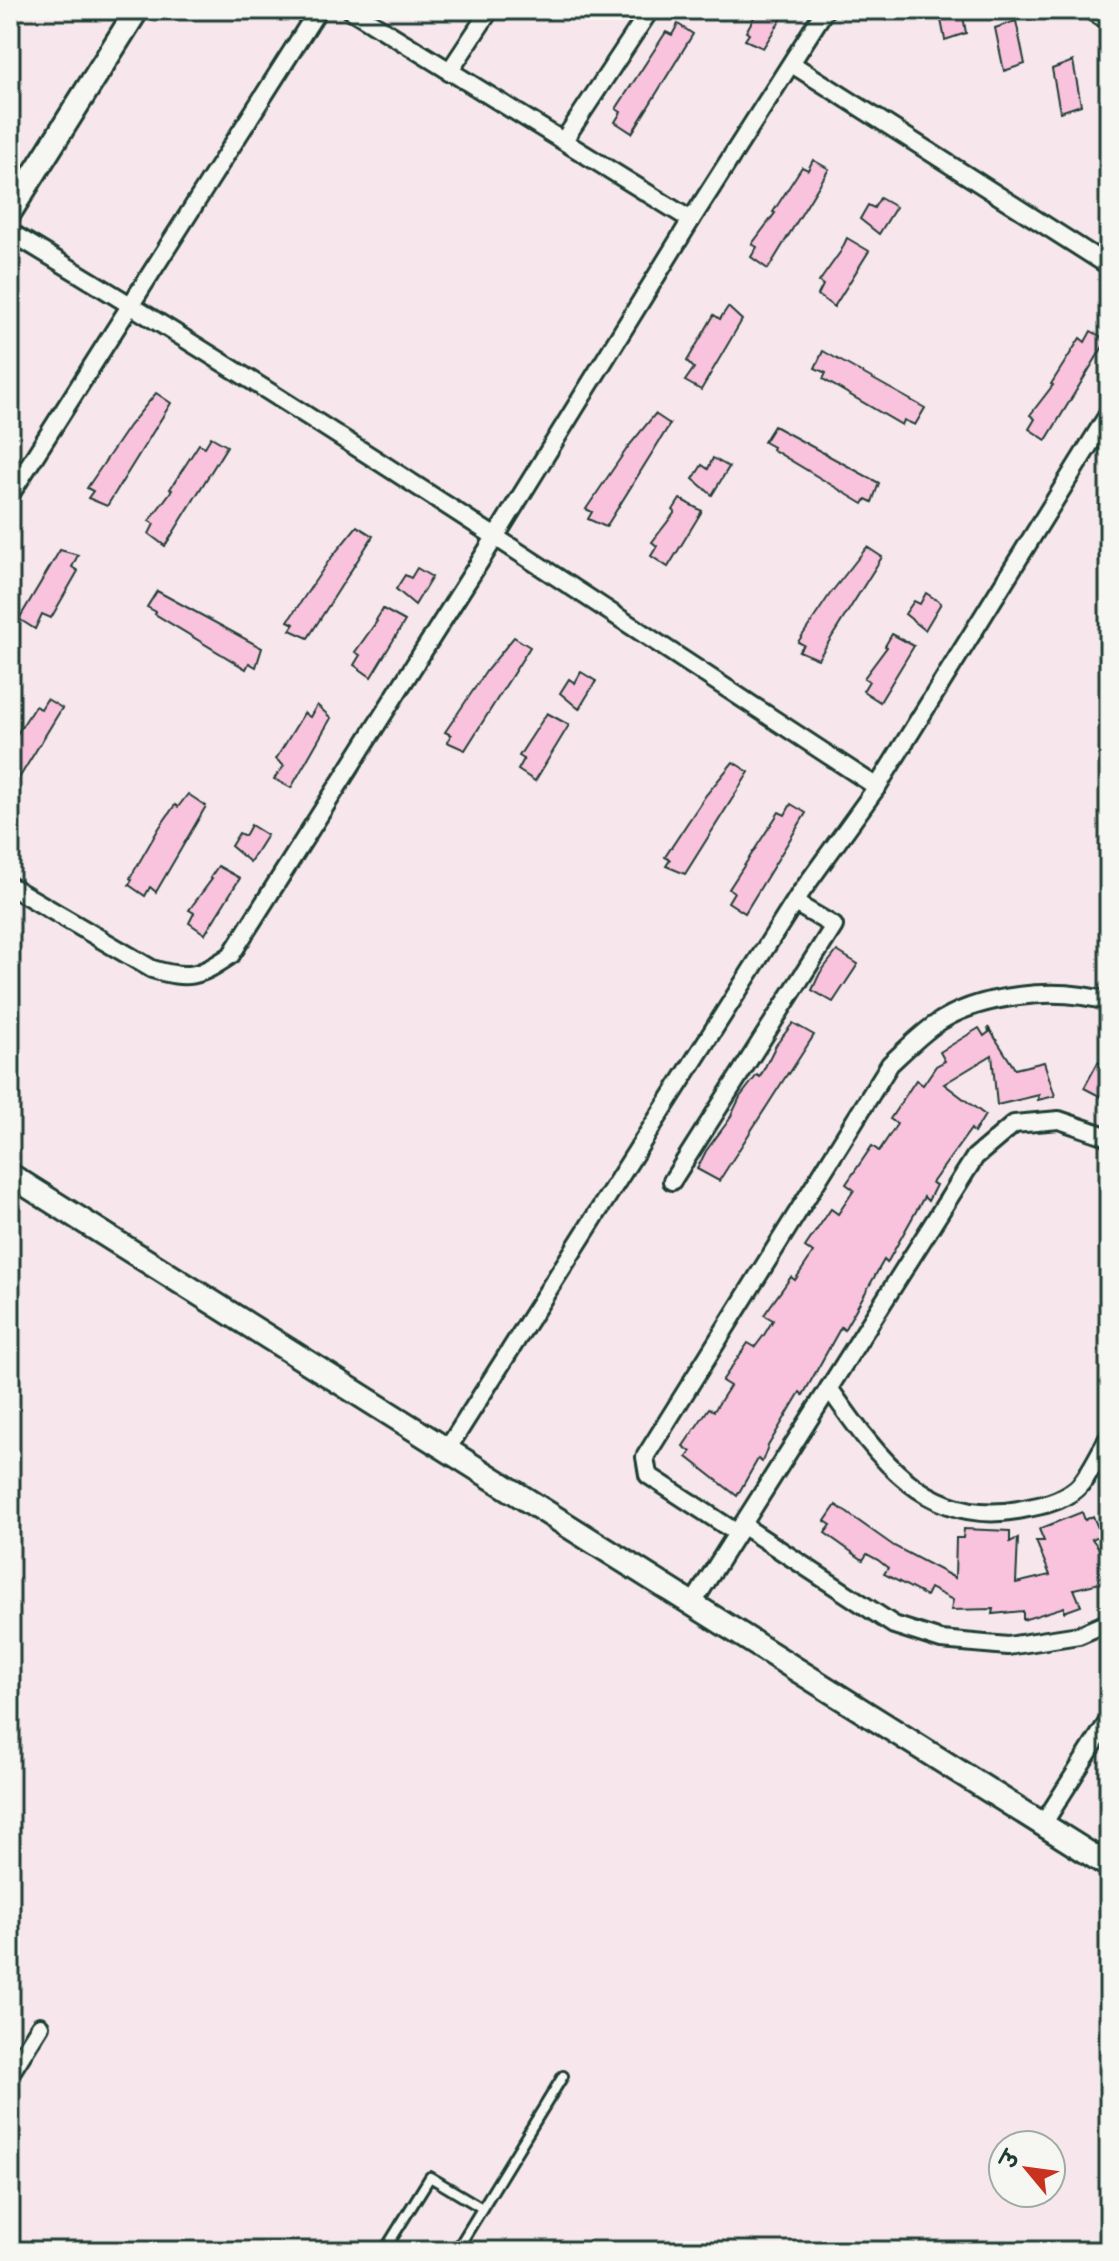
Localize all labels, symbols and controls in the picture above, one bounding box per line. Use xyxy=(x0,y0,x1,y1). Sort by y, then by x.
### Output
north arrow xyxy=(987,2129,1067,2209)
text: उ xyxy=(994,2145,1026,2174)

